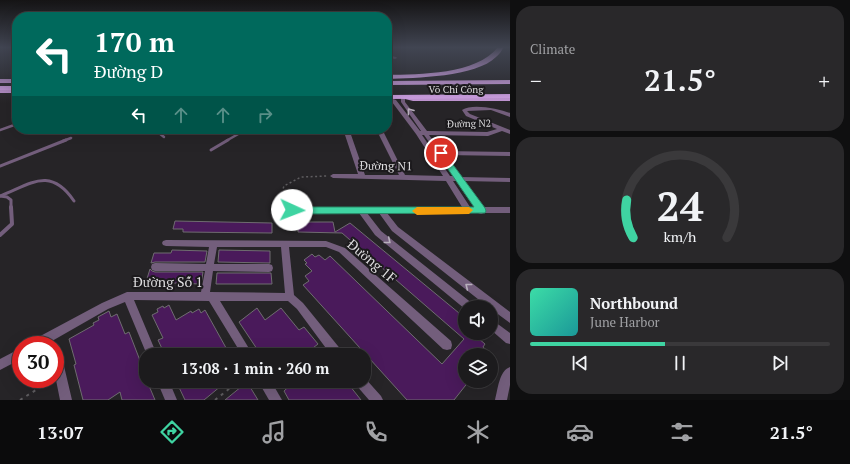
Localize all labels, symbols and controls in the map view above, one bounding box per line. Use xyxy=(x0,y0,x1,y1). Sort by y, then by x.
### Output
text: 170 m xyxy=(94,23,175,60)
icon: left xyxy=(28,28,80,80)
text: Climate xyxy=(530,40,575,58)
text: Đường D xyxy=(94,59,163,83)
text: 21.5° xyxy=(644,60,716,100)
text: − xyxy=(530,66,542,95)
text: + xyxy=(818,66,830,95)
street label: Võ Chí Công xyxy=(429,83,484,96)
icon: left xyxy=(128,104,150,126)
icon: ahead xyxy=(170,104,192,126)
icon: ahead xyxy=(212,104,234,126)
icon: right xyxy=(254,104,276,126)
one-way arrow xyxy=(408,108,415,115)
street label: Đường N2 xyxy=(447,117,491,130)
pin xyxy=(424,136,458,170)
icon: arrive xyxy=(430,142,452,164)
street label: Đường N1 xyxy=(359,158,413,173)
text: 24 xyxy=(656,178,704,233)
position arrow xyxy=(271,189,313,231)
text: km/h xyxy=(664,227,697,246)
street label: Đường 1F xyxy=(344,234,401,287)
one-way arrow xyxy=(383,236,390,243)
street label: Đường Số 1 xyxy=(133,272,203,291)
one-way arrow xyxy=(466,284,473,291)
text: Northbound xyxy=(590,293,678,313)
map controls xyxy=(458,300,498,388)
button: sound xyxy=(458,300,498,340)
text: June Harbor xyxy=(590,313,660,331)
speed limit sign: 30 xyxy=(12,336,64,388)
button: layers xyxy=(458,348,498,388)
icon: previous xyxy=(569,352,591,374)
icon: pause xyxy=(669,352,691,374)
icon: next xyxy=(769,352,791,374)
text: 13:08 · 1 min · 260 m xyxy=(181,358,329,378)
icon: directions xyxy=(158,418,186,446)
icon: music xyxy=(260,418,288,446)
icon: phone xyxy=(362,418,390,446)
icon: climate xyxy=(464,418,492,446)
icon: car xyxy=(566,418,594,446)
icon: filters xyxy=(668,418,696,446)
text: 13:07 xyxy=(37,420,84,444)
text: 21.5° xyxy=(770,420,813,444)

